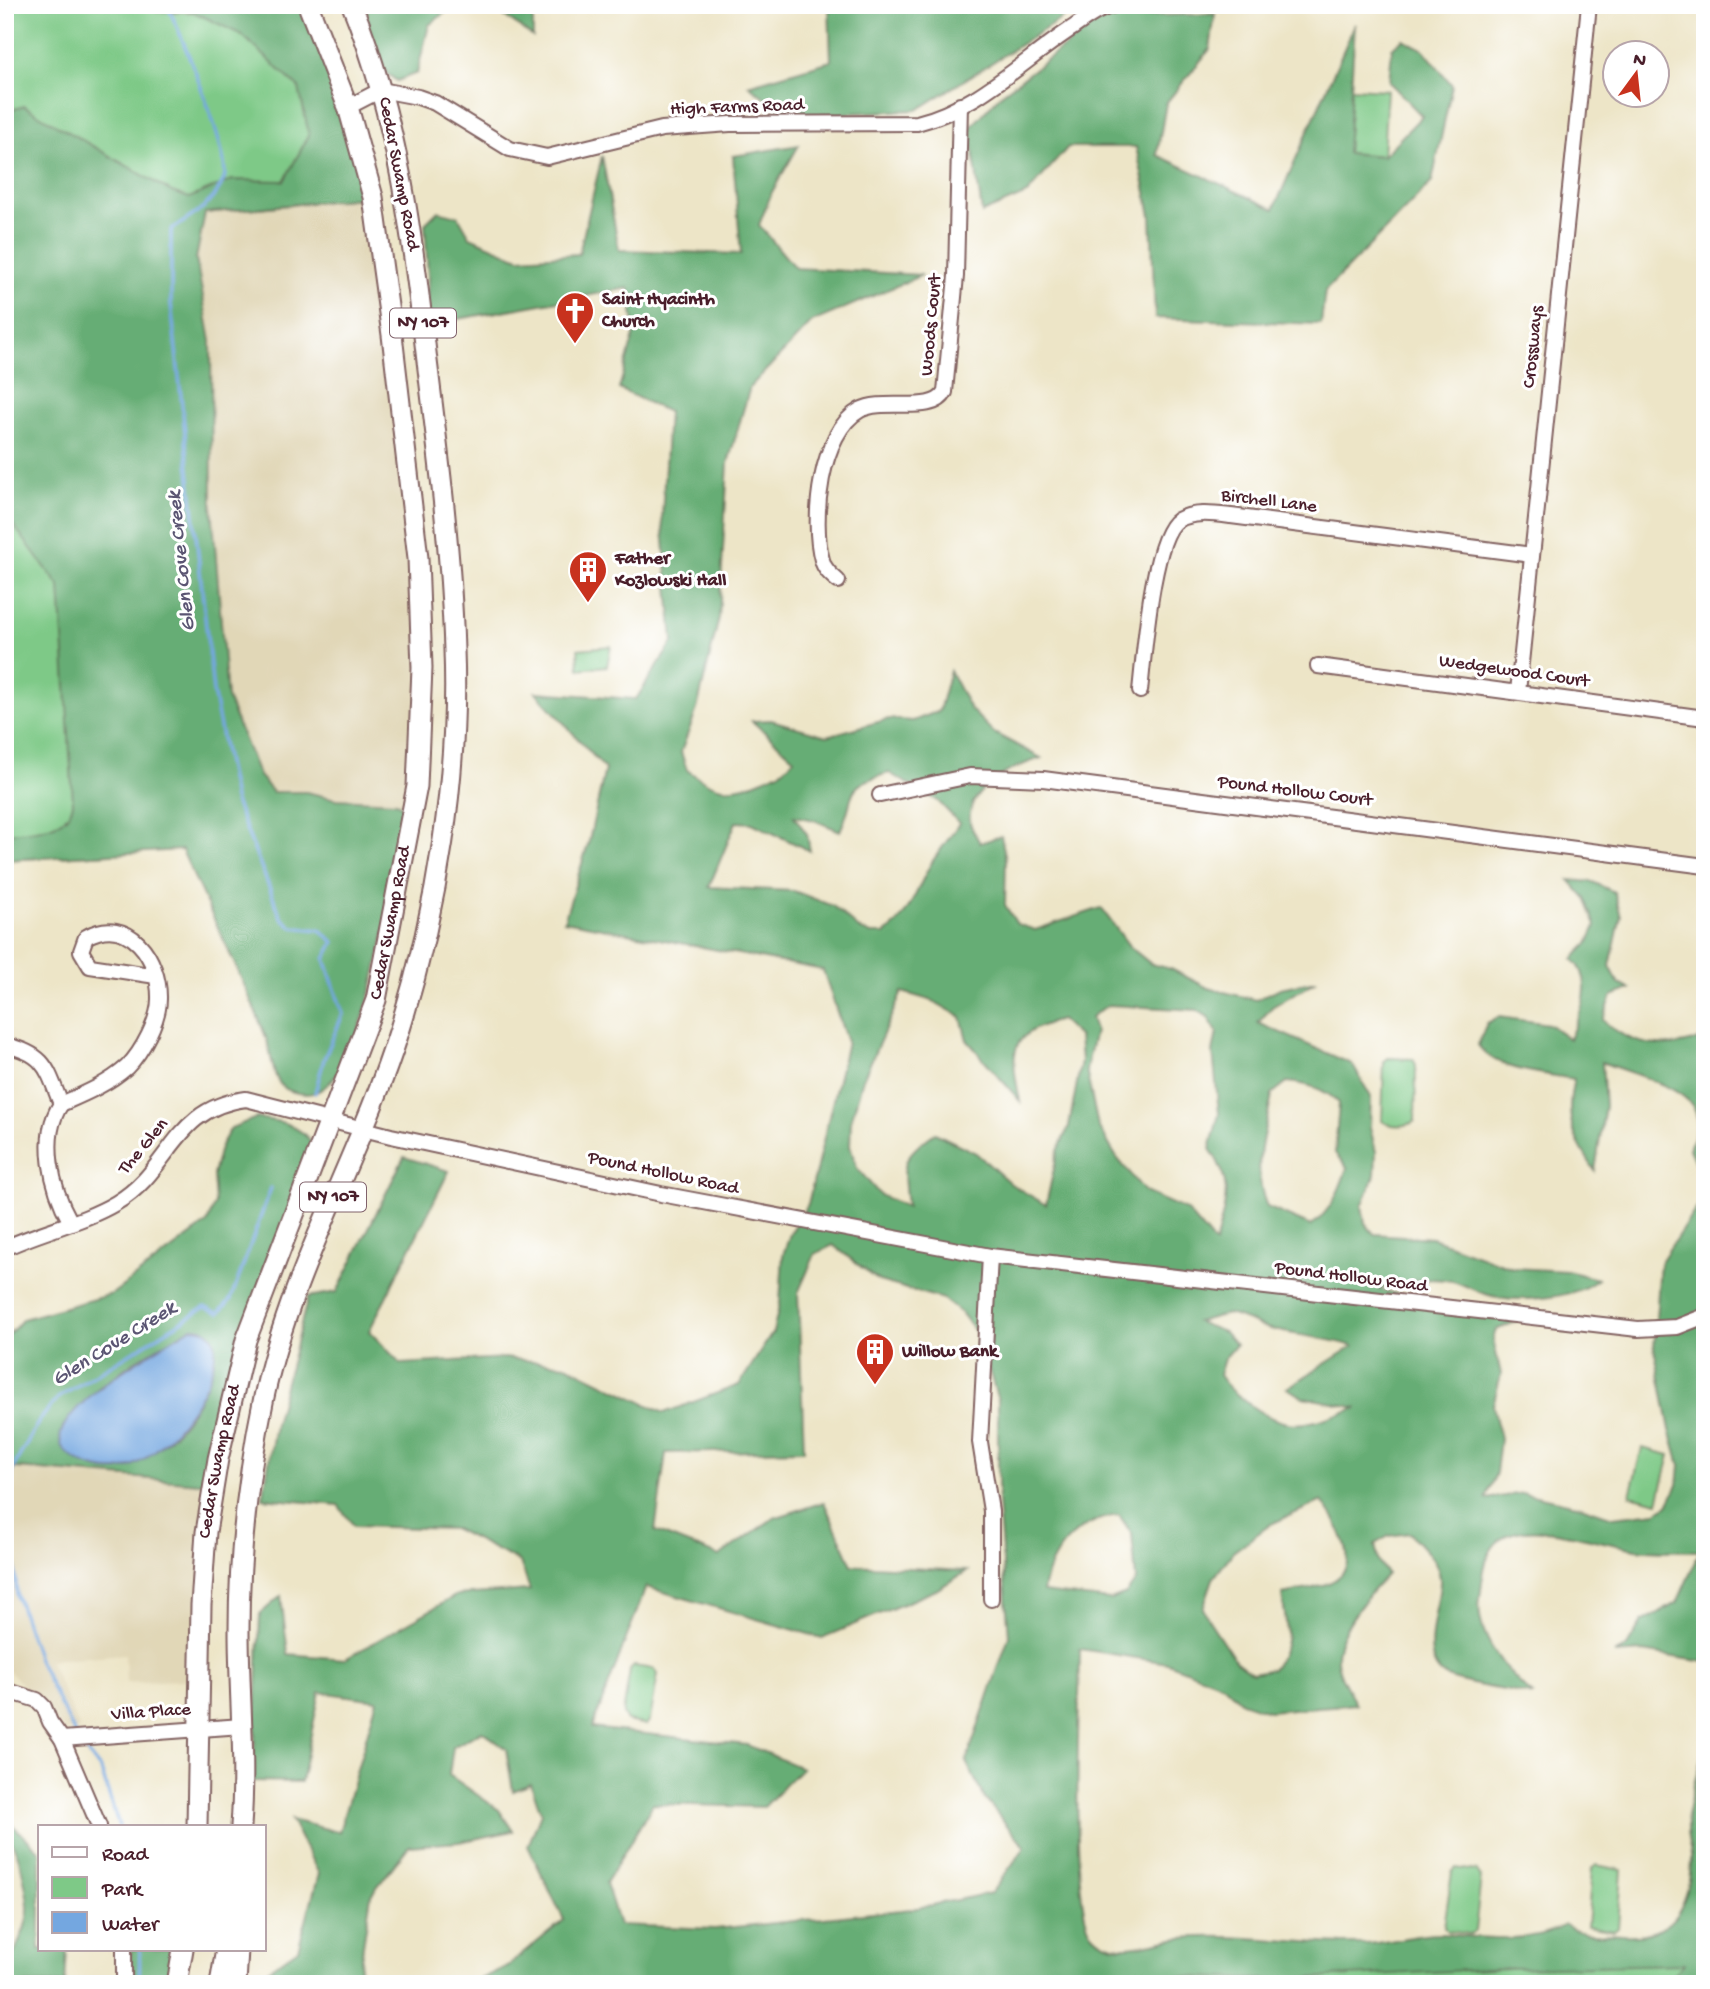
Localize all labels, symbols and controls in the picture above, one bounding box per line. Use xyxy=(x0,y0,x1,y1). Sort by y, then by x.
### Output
north arrow xyxy=(1602,38,1672,108)
text: N xyxy=(1631,48,1648,74)
street label: High Farms Road xyxy=(670,94,806,122)
street label: Cedar Swamp Road xyxy=(372,95,425,255)
street label: Woods Court xyxy=(916,271,948,377)
place label: Saint Hyacinth Church xyxy=(601,289,716,334)
church icon: Saint Hyacinth Church xyxy=(554,290,596,345)
street label: Crossways xyxy=(1518,304,1550,389)
road number: NY 107 xyxy=(390,309,456,338)
street label: Birchell Lane xyxy=(1219,485,1318,519)
water label: Glen Cove Creek xyxy=(163,487,203,632)
place label: Father Kozlowski Hall xyxy=(614,548,726,593)
building icon: Father Kozlowski Hall xyxy=(567,549,609,604)
street label: Wedgewood Court xyxy=(1437,650,1593,694)
street label: Pound Hollow Court xyxy=(1215,771,1376,813)
street label: Cedar Swamp Road xyxy=(365,842,417,1002)
street label: The Glen xyxy=(113,1114,174,1181)
street label: Pound Hollow Road xyxy=(585,1147,742,1202)
road number: NY 107 xyxy=(300,1182,366,1212)
street label: Pound Hollow Road xyxy=(1272,1257,1430,1299)
water label: Glen Cove Creek xyxy=(49,1296,184,1393)
building icon: Willow Bank xyxy=(854,1331,896,1386)
place label: Willow Bank xyxy=(901,1341,1000,1364)
street label: Cedar Swamp Road xyxy=(194,1381,247,1539)
street label: Villa Place xyxy=(110,1699,192,1727)
legend xyxy=(38,1825,266,1951)
text: Road xyxy=(102,1844,150,1869)
text: Park xyxy=(101,1879,145,1904)
text: Water xyxy=(102,1914,160,1939)

